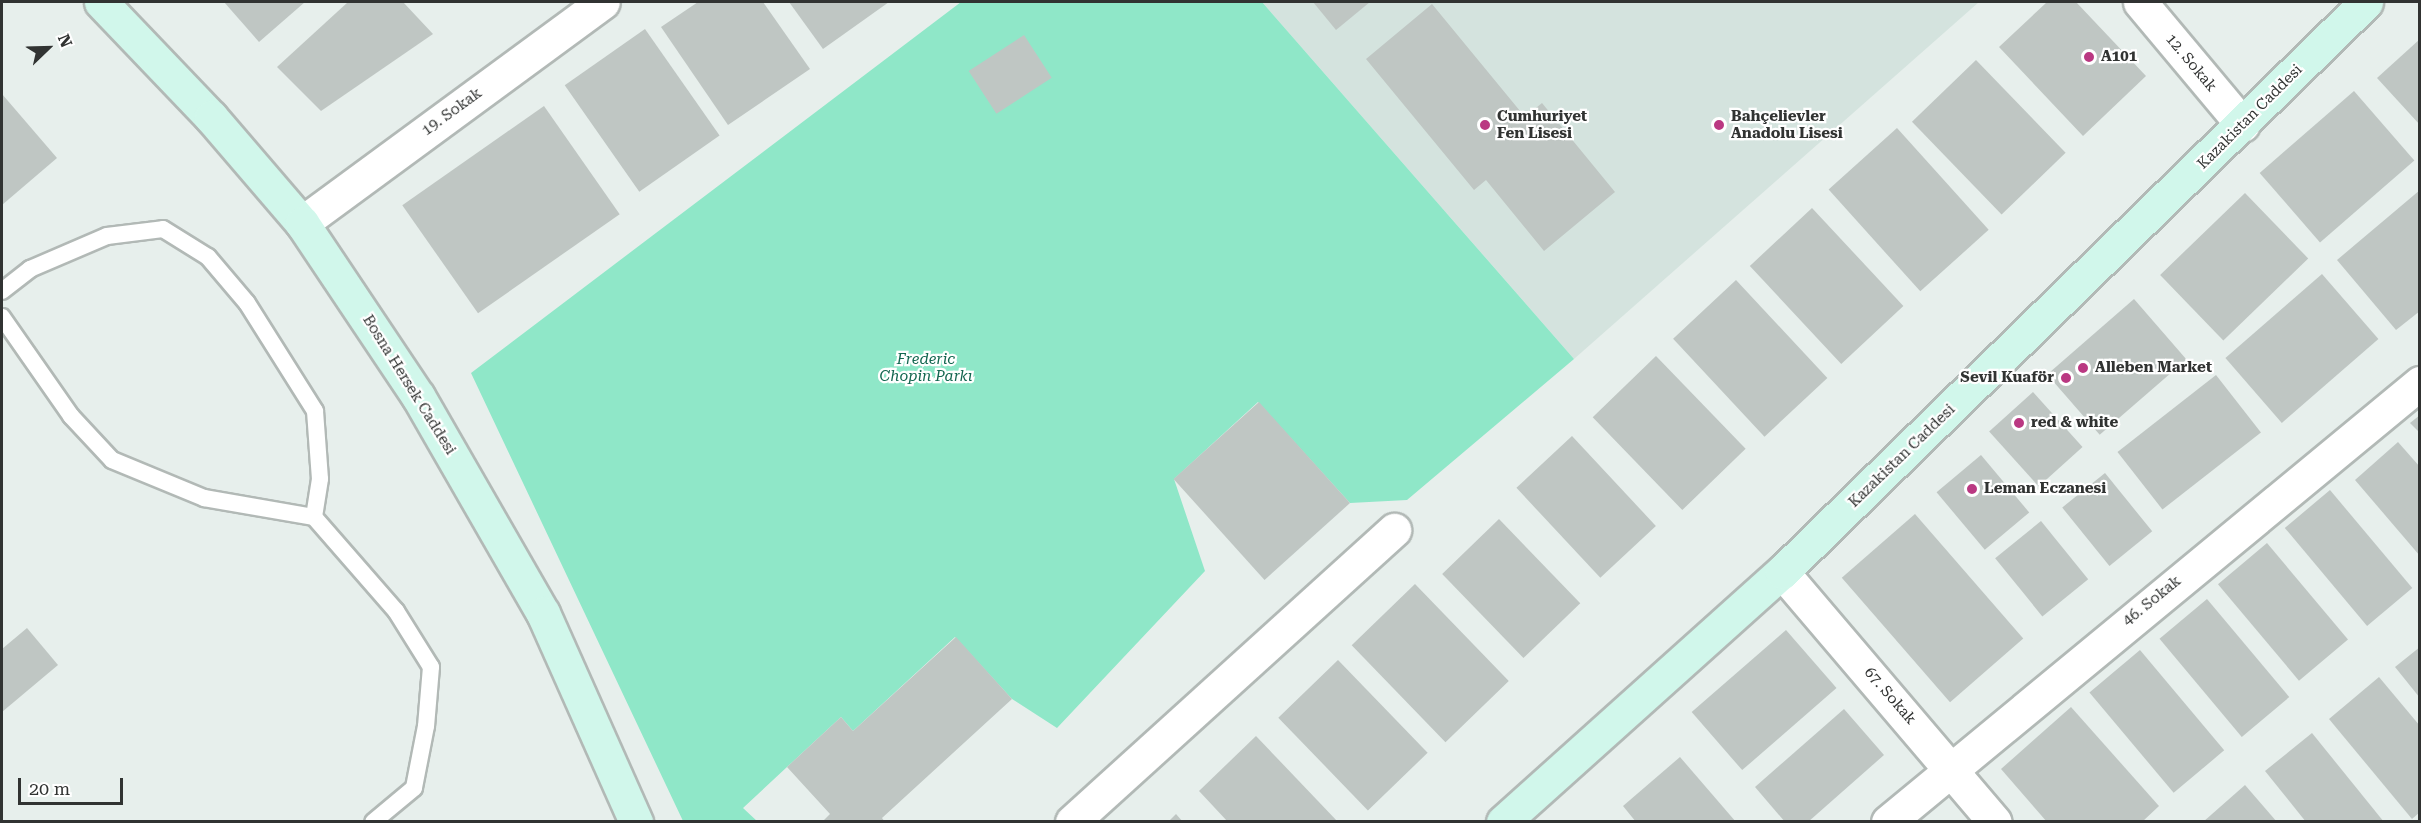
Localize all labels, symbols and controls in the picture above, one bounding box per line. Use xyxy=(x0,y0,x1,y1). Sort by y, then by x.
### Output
north arrow xyxy=(18,18,78,78)
street label: 12. Sokak xyxy=(2162,30,2220,96)
text: N xyxy=(54,31,76,50)
place label: A101 xyxy=(2101,48,2137,66)
marker: A101 xyxy=(2082,50,2096,64)
street label: Kazakistan Caddesi xyxy=(2194,61,2306,173)
street label: 19. Sokak xyxy=(418,84,486,140)
place label: Cumhuriyet Fen Lisesi xyxy=(1497,107,1587,142)
place label: Bahçelievler Anadolu Lisesi xyxy=(1731,107,1843,142)
marker: Cumhuriyet Fen Lisesi xyxy=(1478,118,1492,132)
marker: Bahçelievler Anadolu Lisesi xyxy=(1712,118,1726,132)
street label: Bosna Hersek Caddesi xyxy=(359,312,459,458)
park label: Frederic Chopin Parkı xyxy=(880,350,972,385)
place label: Alleben Market xyxy=(2095,359,2212,377)
marker: Alleben Market xyxy=(2076,361,2090,375)
place label: Sevil Kuaför xyxy=(1960,369,2054,387)
marker: Sevil Kuaför xyxy=(2059,371,2073,385)
street label: Kazakistan Caddesi xyxy=(1845,401,1959,511)
place label: red & white xyxy=(2031,414,2118,432)
marker: red & white xyxy=(2012,416,2026,430)
place label: Leman Eczanesi xyxy=(1984,480,2106,498)
marker: Leman Eczanesi xyxy=(1965,482,1979,496)
street label: 46. Sokak xyxy=(2119,572,2185,630)
street label: 67. Sokak xyxy=(1860,664,1920,728)
scale bar xyxy=(21,766,126,804)
text: 20 m xyxy=(29,778,70,799)

